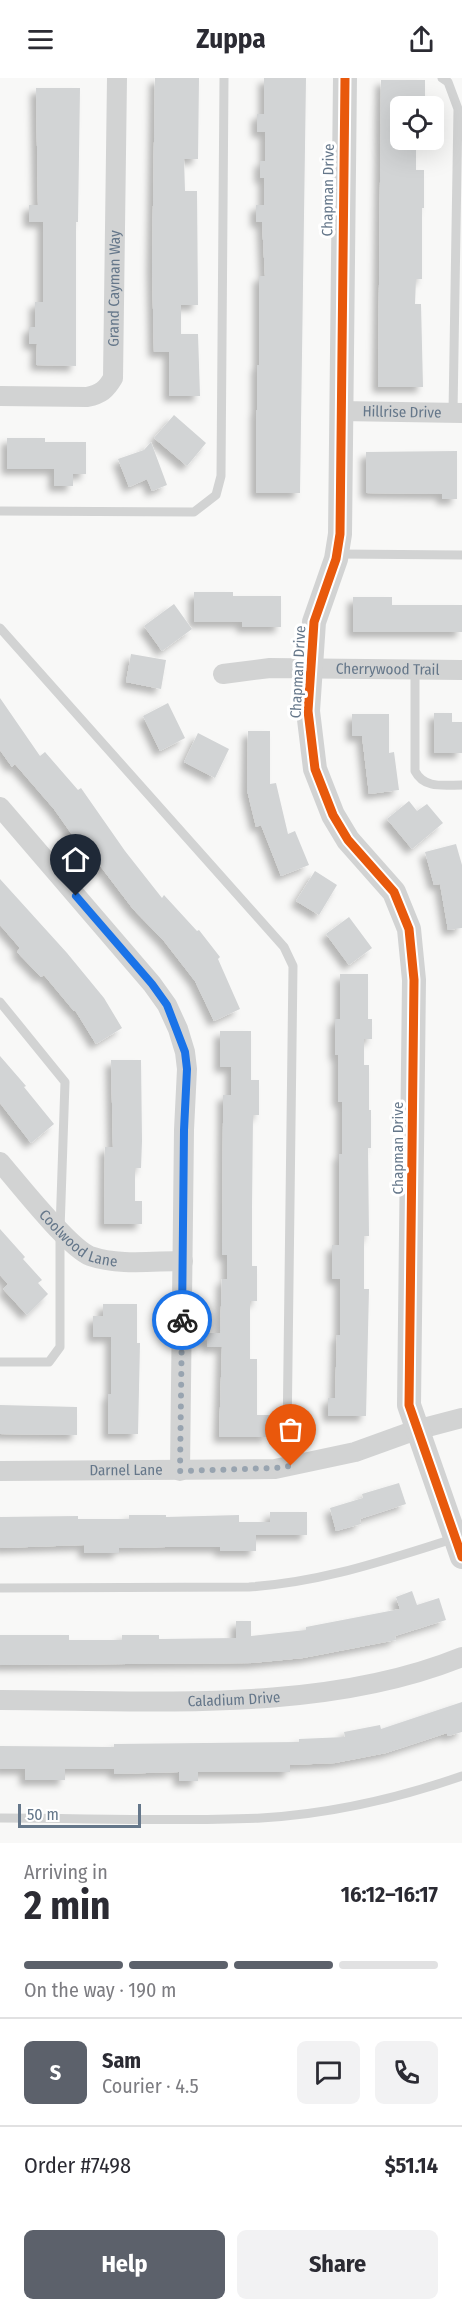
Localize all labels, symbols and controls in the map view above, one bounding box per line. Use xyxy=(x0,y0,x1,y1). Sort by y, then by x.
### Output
icon: menu xyxy=(24,23,57,56)
text: Zuppa xyxy=(196,23,266,55)
icon: share xyxy=(405,23,438,56)
map controls xyxy=(390,96,444,150)
button: locate xyxy=(390,96,444,150)
street label: Chapman Drive xyxy=(318,143,338,237)
street label: Grand Cayman Way xyxy=(104,230,124,347)
street label: Hillrise Drive xyxy=(362,402,442,422)
street label: Chapman Drive xyxy=(287,625,309,719)
street label: Cherrywood Trail xyxy=(336,660,440,679)
pin xyxy=(50,834,101,896)
icon: home xyxy=(59,843,92,876)
street label: Chapman Drive xyxy=(389,1102,407,1194)
street label: Coolwood Lane xyxy=(35,1206,118,1270)
courier xyxy=(152,1290,212,1350)
icon: bike xyxy=(166,1304,199,1337)
pin xyxy=(265,1404,316,1466)
icon: bag xyxy=(274,1413,307,1446)
street label: Darnel Lane xyxy=(89,1461,163,1479)
street label: Caladium Drive xyxy=(188,1688,281,1710)
scale bar xyxy=(18,1801,141,1828)
text: 50 m xyxy=(27,1805,59,1824)
text: Arriving in xyxy=(24,1860,108,1884)
text: 16:12–16:17 xyxy=(341,1881,438,1908)
text: 2 min xyxy=(24,1883,110,1929)
text: On the way · 190 m xyxy=(24,1978,176,2002)
button: chat xyxy=(297,2041,360,2104)
button: phone xyxy=(375,2041,438,2104)
text: Sam xyxy=(102,2047,141,2074)
text: S xyxy=(50,2059,61,2086)
text: Courier · 4.5 xyxy=(102,2074,199,2098)
text: Order #7498 xyxy=(24,2152,131,2179)
text: $51.14 xyxy=(385,2152,438,2179)
button: Help xyxy=(24,2230,225,2299)
button: Share xyxy=(237,2230,438,2299)

